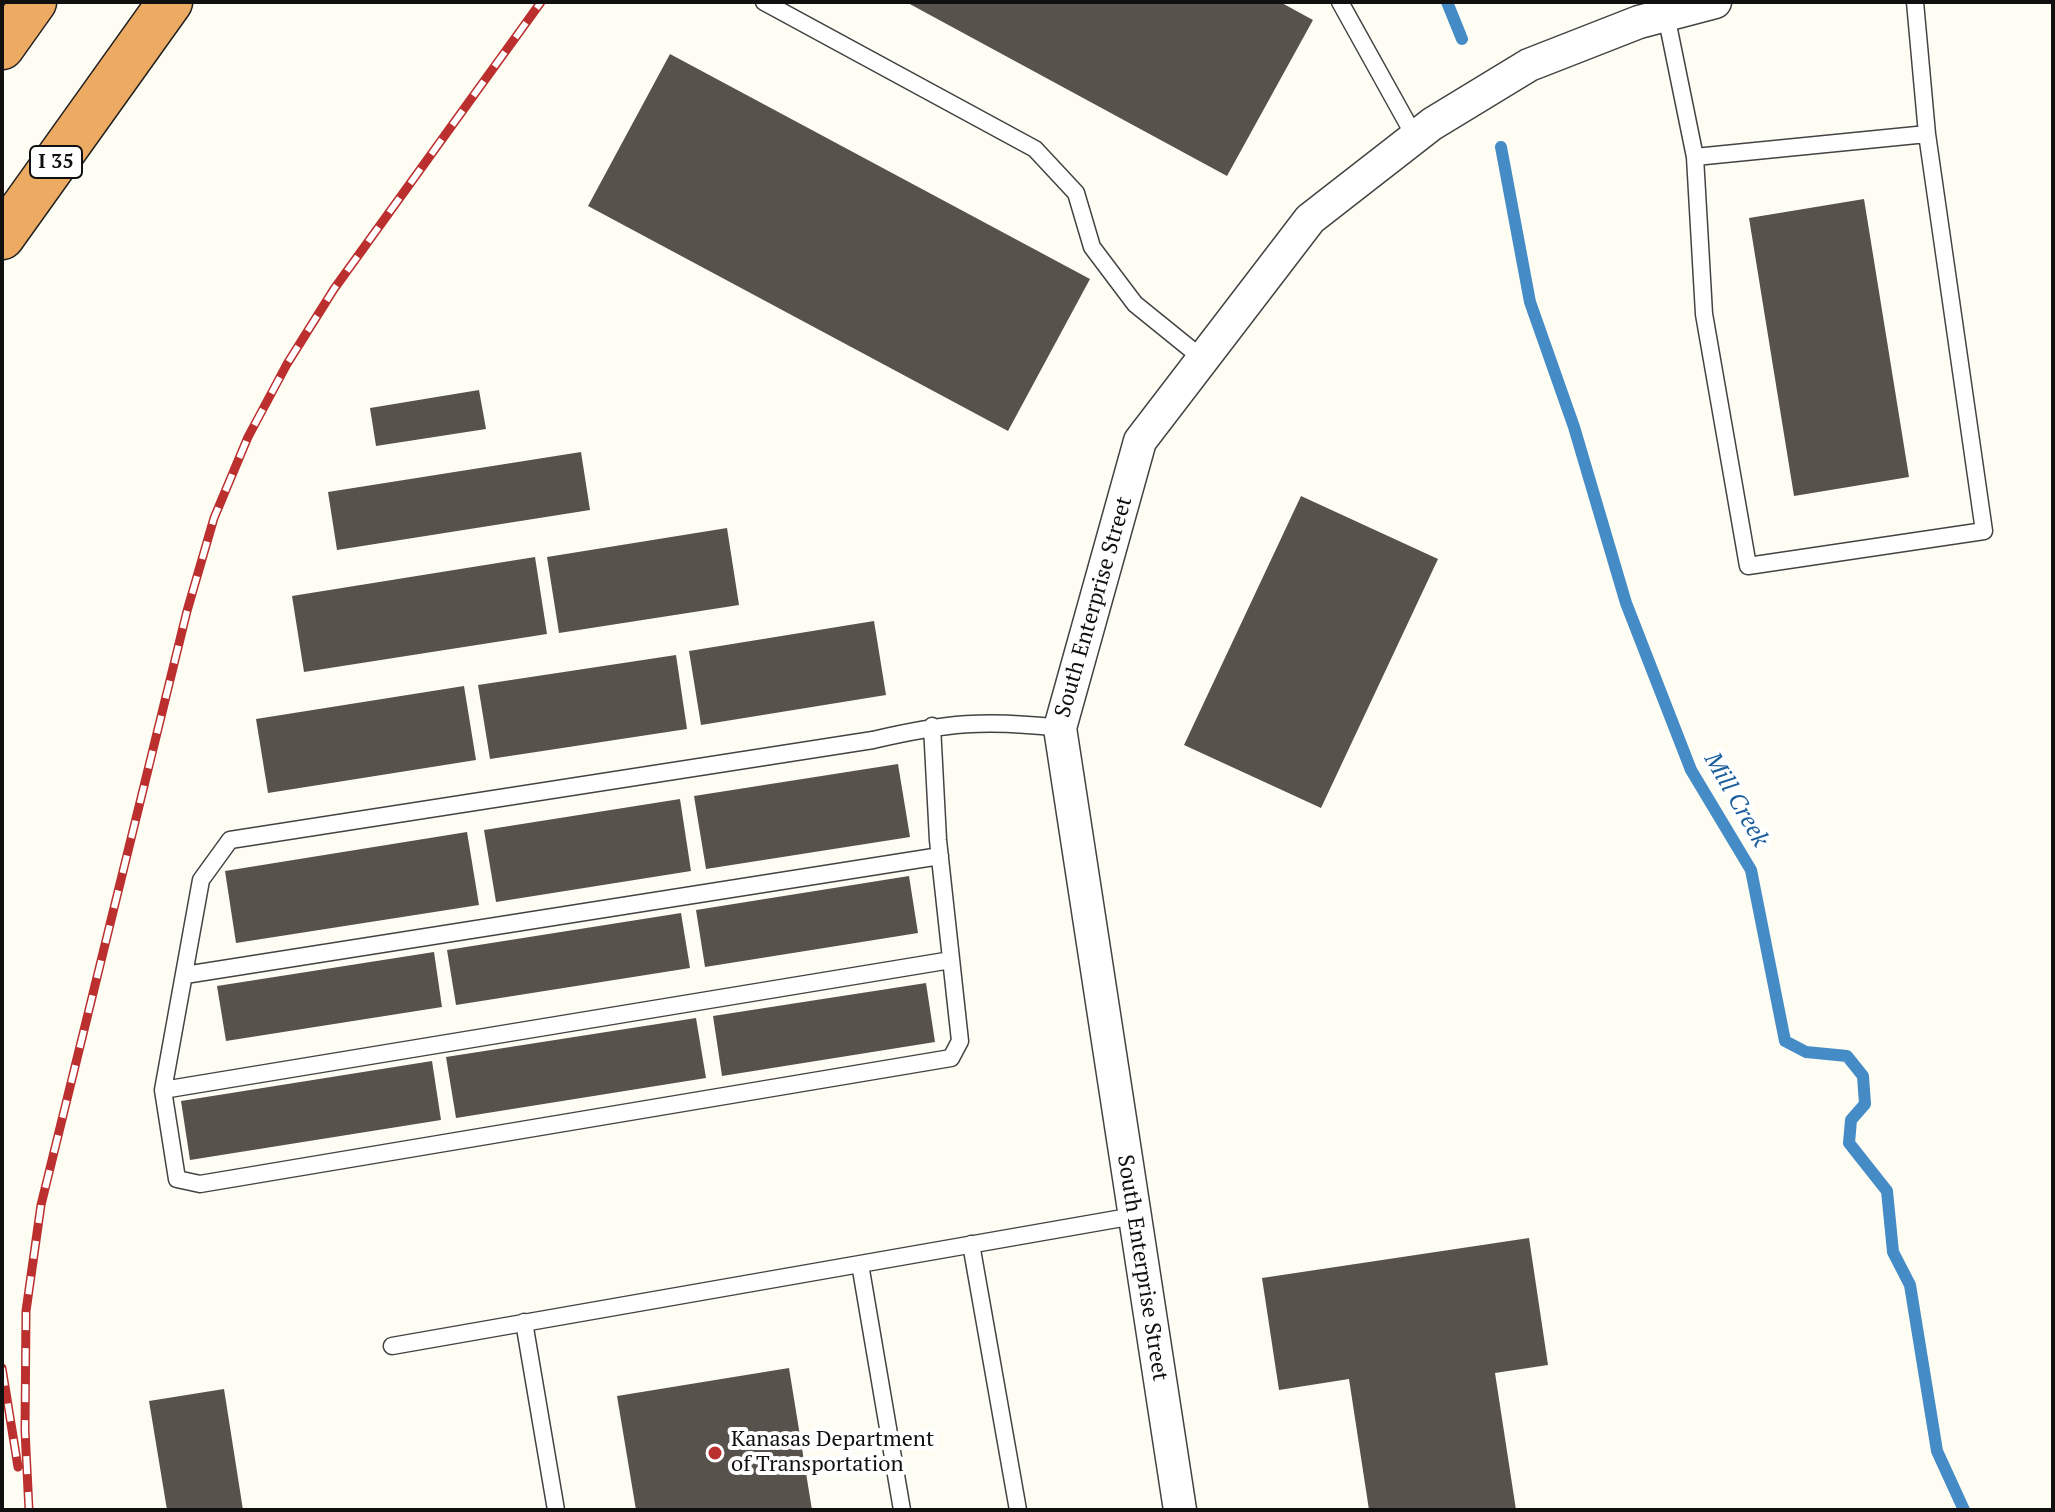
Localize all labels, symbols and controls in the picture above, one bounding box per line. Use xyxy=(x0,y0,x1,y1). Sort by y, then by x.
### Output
road number: I 35 xyxy=(30,146,82,178)
street label: South Enterprise Street xyxy=(1050,493,1138,721)
water label: Mill Creek xyxy=(1697,748,1775,852)
street label: South Enterprise Street xyxy=(1111,1153,1173,1383)
place label: Kanasas Department of Transportation xyxy=(731,1427,934,1478)
marker: Kanasas Department of Transportation xyxy=(706,1444,724,1462)

